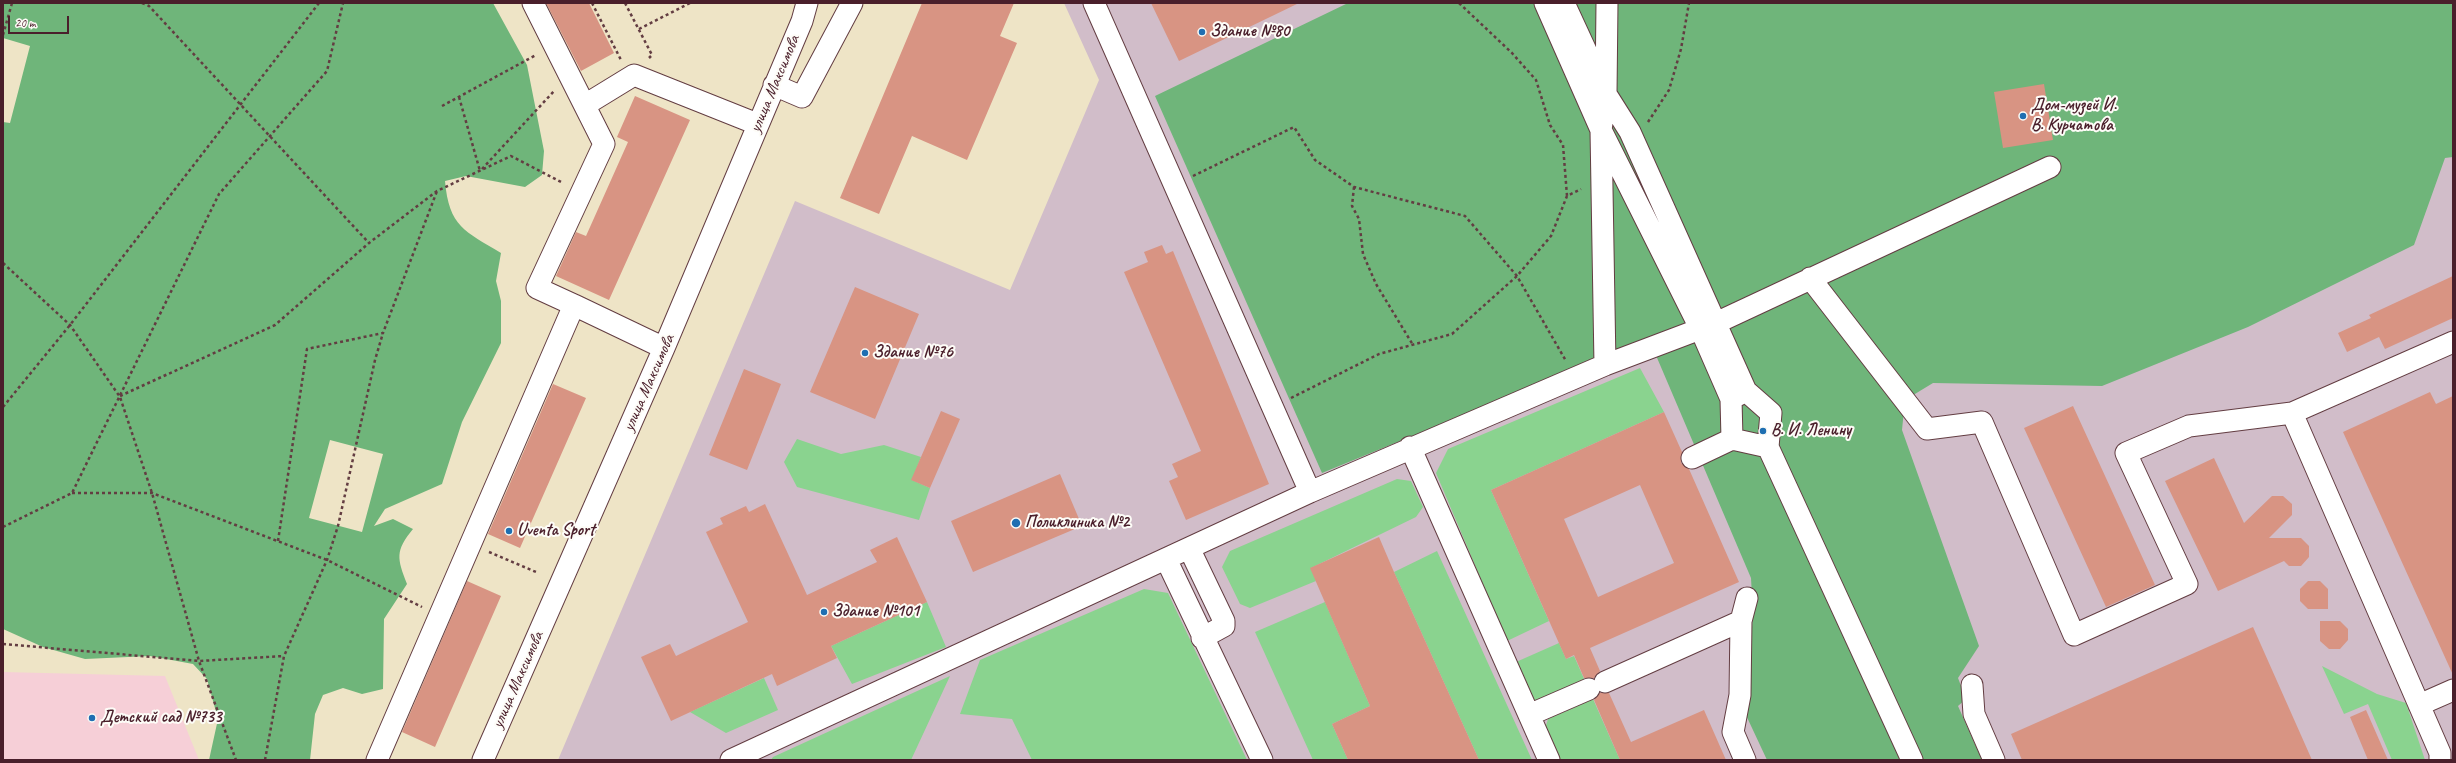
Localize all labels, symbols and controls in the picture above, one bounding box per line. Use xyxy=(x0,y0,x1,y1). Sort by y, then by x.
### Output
scale bar xyxy=(10,8,71,34)
text: 20 m xyxy=(15,15,35,31)
place label: Здание №80 xyxy=(1210,22,1290,42)
marker: Здание №80 xyxy=(1197,27,1207,37)
street label: улица Максимова xyxy=(745,32,805,136)
place label: Дом-музей И. В. Курчатова xyxy=(2031,96,2117,136)
marker: Дом-музей И. В. Курчатова xyxy=(2018,111,2028,121)
street label: улица Максимова xyxy=(619,332,679,434)
place label: Здание №76 xyxy=(873,343,953,363)
marker: Здание №76 xyxy=(860,348,870,358)
place label: В. И. Ленину xyxy=(1771,421,1851,441)
marker: В. И. Ленину xyxy=(1758,426,1768,436)
place label: Поликлиника №2 xyxy=(1025,513,1129,533)
marker: Поликлиника №2 xyxy=(1010,517,1022,529)
place label: Uventa Sport xyxy=(517,521,595,541)
marker: Uventa Sport xyxy=(504,526,514,536)
place label: Здание №101 xyxy=(832,602,919,622)
marker: Здание №101 xyxy=(819,607,829,617)
street label: улица Максимова xyxy=(488,629,548,731)
place label: Детский сад №733 xyxy=(100,708,222,728)
marker: Детский сад №733 xyxy=(87,713,97,723)

